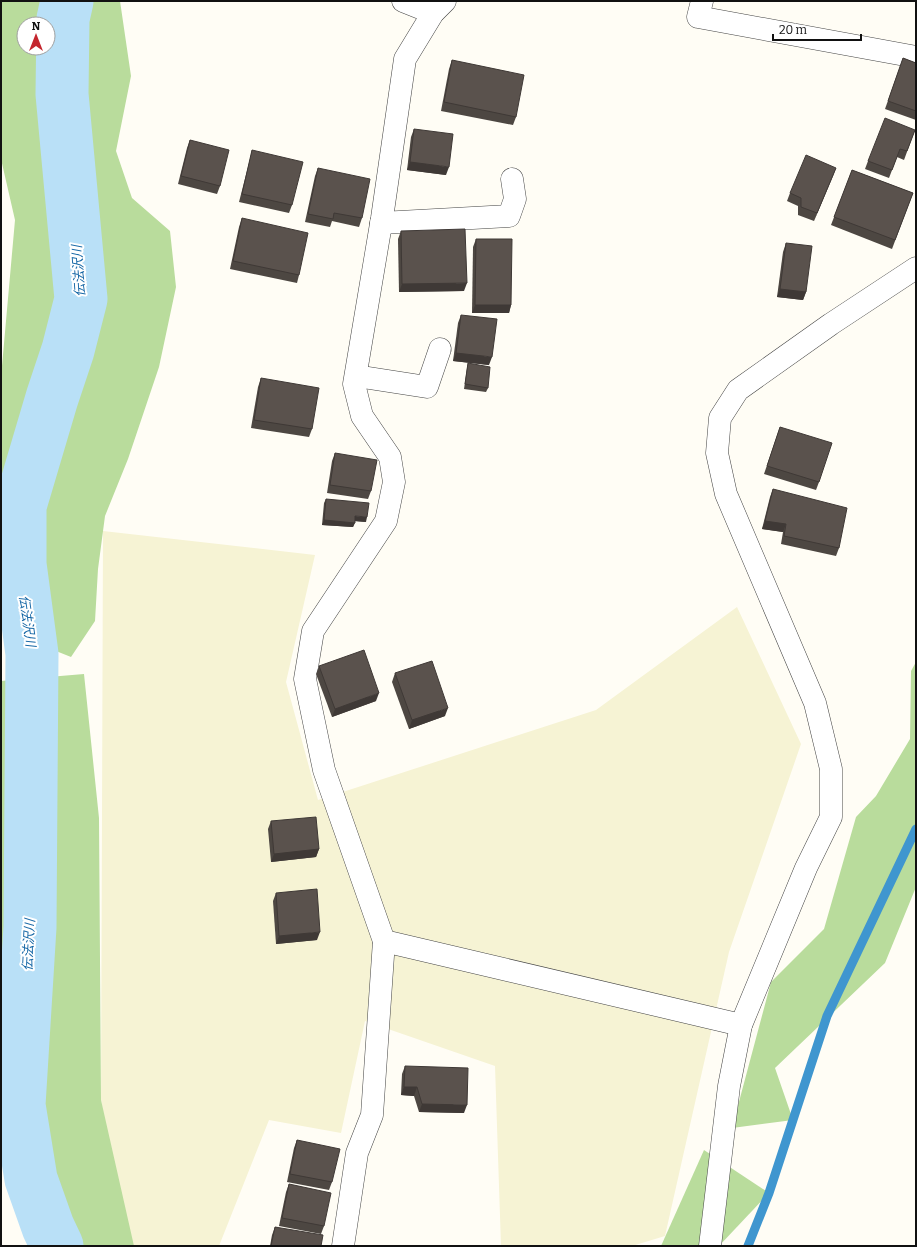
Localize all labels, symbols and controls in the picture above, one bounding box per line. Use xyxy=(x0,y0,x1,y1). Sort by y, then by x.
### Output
north arrow xyxy=(16,16,56,56)
scale bar xyxy=(773,16,861,42)
text: N xyxy=(32,20,41,33)
text: 20 m xyxy=(779,23,808,37)
water label: 伝法沢川 xyxy=(69,243,88,297)
water label: 伝法沢川 xyxy=(16,594,39,650)
water label: 伝法沢川 xyxy=(20,917,37,971)

